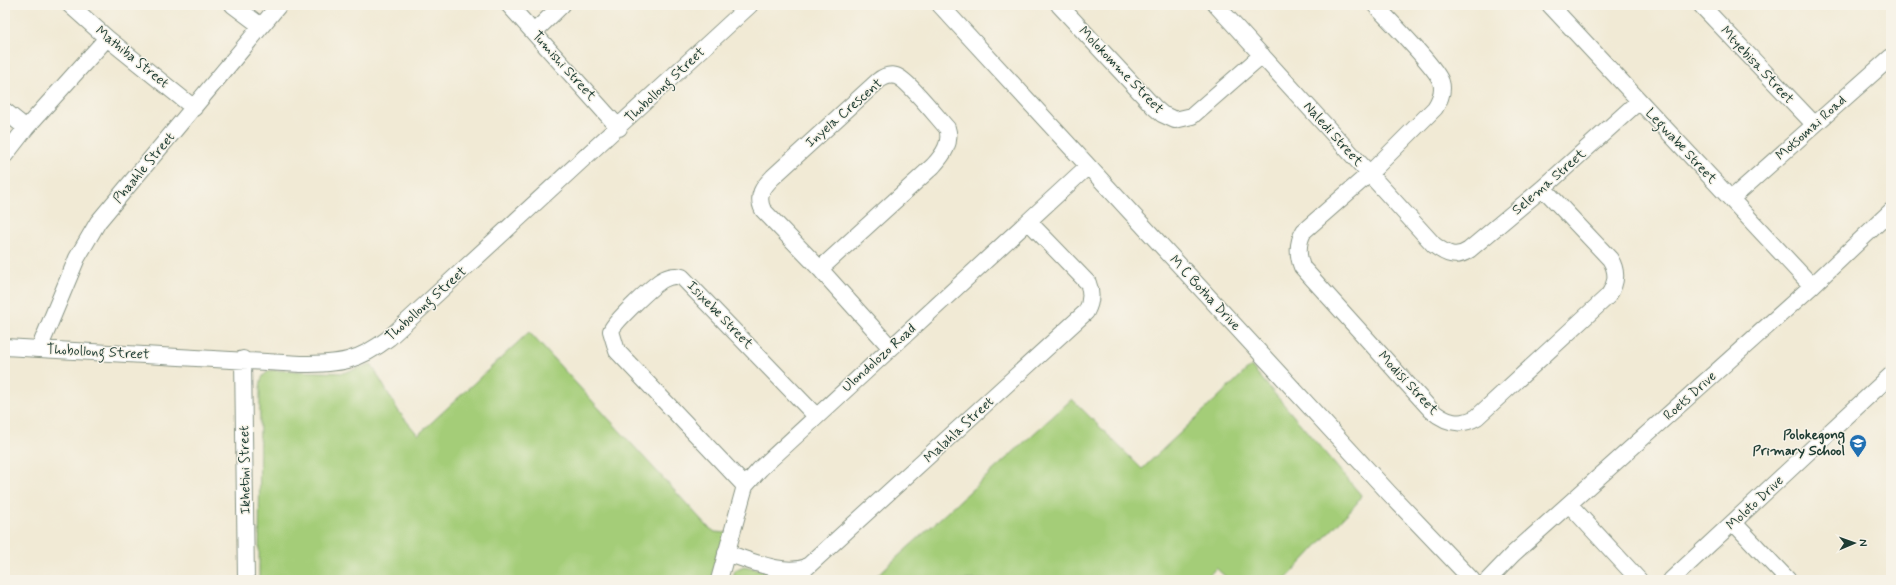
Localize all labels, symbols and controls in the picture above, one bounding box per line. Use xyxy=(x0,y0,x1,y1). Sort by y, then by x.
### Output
street label: Mathiba Street xyxy=(92,22,172,92)
street label: Molokomme Street xyxy=(1075,22,1168,118)
street label: Mtyebisa Street xyxy=(1716,22,1798,108)
street label: Tumishi Street xyxy=(528,27,601,105)
street label: Thobollong Street xyxy=(621,43,711,128)
street label: Inyela Crescent xyxy=(802,74,887,151)
street label: Motsomai Road xyxy=(1772,91,1850,165)
street label: Naledi Street xyxy=(1299,98,1367,171)
street label: Legwabe Street xyxy=(1640,104,1721,190)
street label: Phaahle Street xyxy=(109,129,179,207)
street label: Selema Street xyxy=(1508,144,1590,219)
street label: M C Botha Drive xyxy=(1165,251,1245,335)
street label: Thobollong Street xyxy=(382,262,472,347)
street label: Isixebe Street xyxy=(683,277,758,353)
street label: Ulondolozo Road xyxy=(838,320,920,396)
street label: Thobollong Street xyxy=(46,340,150,366)
street label: Modisi Street xyxy=(1374,347,1443,419)
street label: Roets Drive xyxy=(1660,367,1720,425)
street label: Malahla Street xyxy=(920,393,998,467)
street label: Ikhetini Street xyxy=(235,425,255,515)
place label: Polokegong Primary School xyxy=(1752,426,1845,460)
school or university icon: Polokegong Primary School xyxy=(1848,433,1868,458)
street label: Moloto Drive xyxy=(1722,472,1788,534)
north arrow xyxy=(1834,523,1874,563)
text: N xyxy=(1856,539,1870,547)

